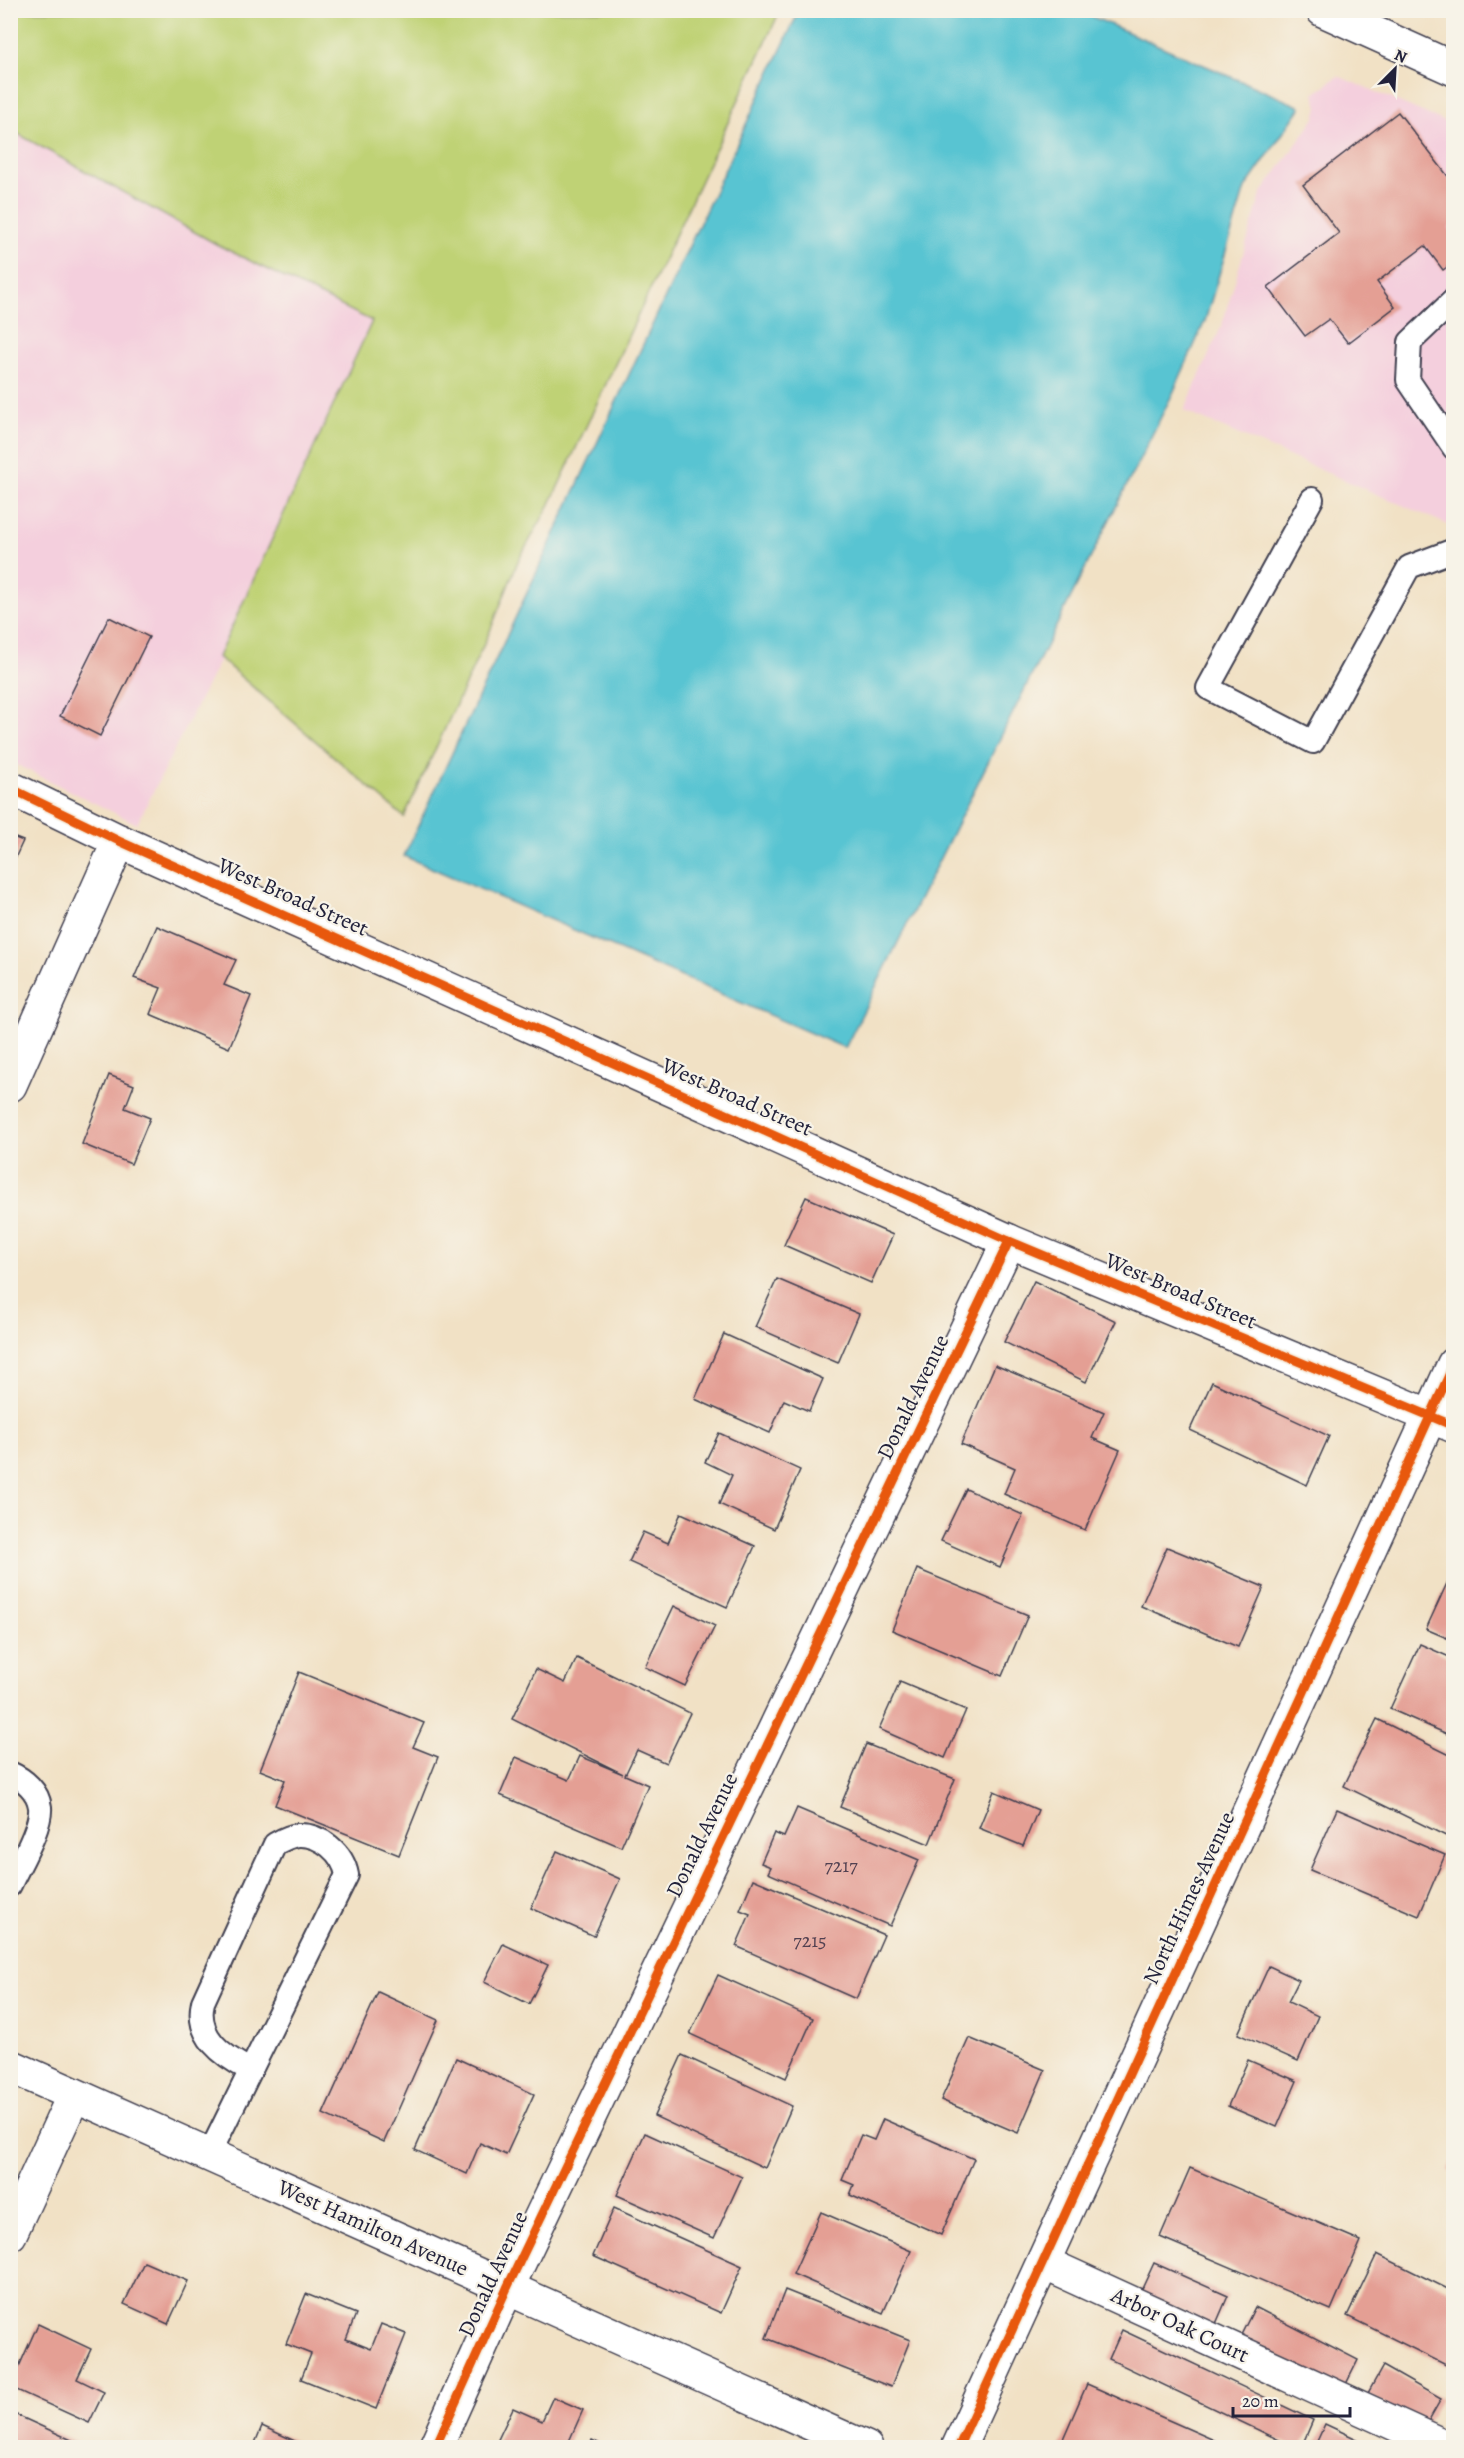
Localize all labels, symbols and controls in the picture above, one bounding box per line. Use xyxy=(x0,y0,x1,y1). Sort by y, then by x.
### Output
north arrow xyxy=(1365,39,1425,99)
text: N xyxy=(1391,44,1411,69)
street label: West Broad Street xyxy=(212,850,373,944)
street label: West Broad Street xyxy=(656,1050,817,1144)
street label: West Broad Street xyxy=(1100,1245,1261,1336)
street label: Donald Avenue xyxy=(870,1329,956,1465)
street label: Donald Avenue xyxy=(659,1767,745,1903)
street label: North Himes Avenue xyxy=(1136,1807,1242,1989)
house number: 7217 xyxy=(824,1852,858,1879)
house number: 7215 xyxy=(793,1927,827,1954)
street label: West Hamilton Avenue xyxy=(272,2172,473,2284)
street label: Donald Avenue xyxy=(451,2206,535,2342)
street label: Arbor Oak Court xyxy=(1106,2280,1254,2370)
scale bar xyxy=(1233,2380,1350,2418)
text: 20 m xyxy=(1242,2389,1279,2413)

